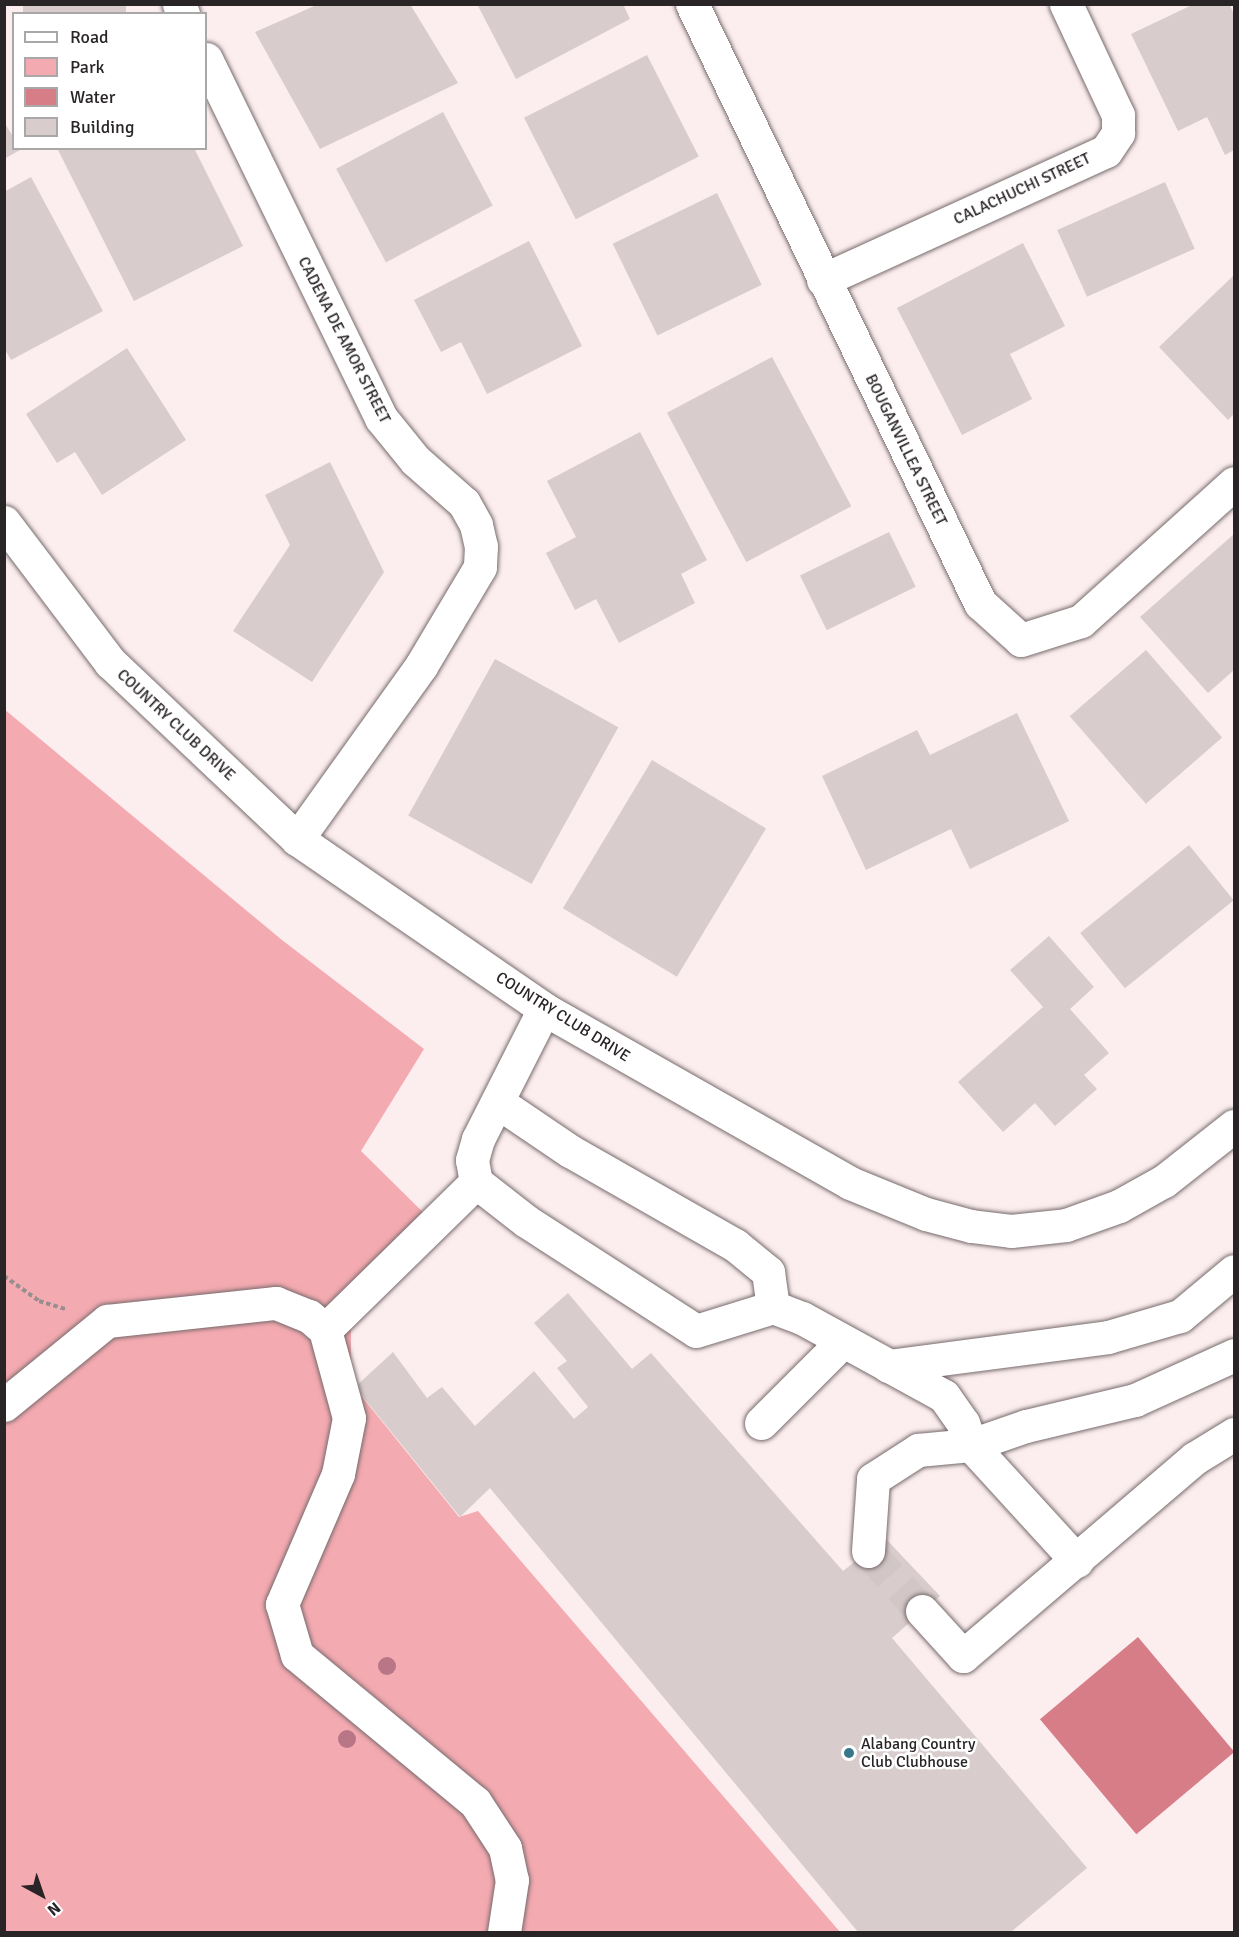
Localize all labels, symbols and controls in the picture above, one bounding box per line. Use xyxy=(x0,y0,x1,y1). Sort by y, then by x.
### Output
legend xyxy=(12,12,207,150)
text: Road xyxy=(70,26,109,48)
text: Park xyxy=(70,56,105,78)
text: Water xyxy=(70,86,115,108)
text: Building xyxy=(70,116,134,138)
street label: CALACHUCHI STREET xyxy=(951,149,1093,229)
street label: CADENA DE AMOR STREET xyxy=(294,254,394,426)
street label: BOUGANVILLEA STREET xyxy=(861,371,951,529)
street label: COUNTRY CLUB DRIVE xyxy=(113,665,239,785)
street label: COUNTRY CLUB DRIVE xyxy=(492,968,634,1066)
place label: Alabang Country Club Clubhouse xyxy=(861,1734,975,1772)
marker: Alabang Country Club Clubhouse xyxy=(842,1746,856,1760)
north arrow xyxy=(12,1865,72,1925)
text: N xyxy=(43,1898,64,1920)

